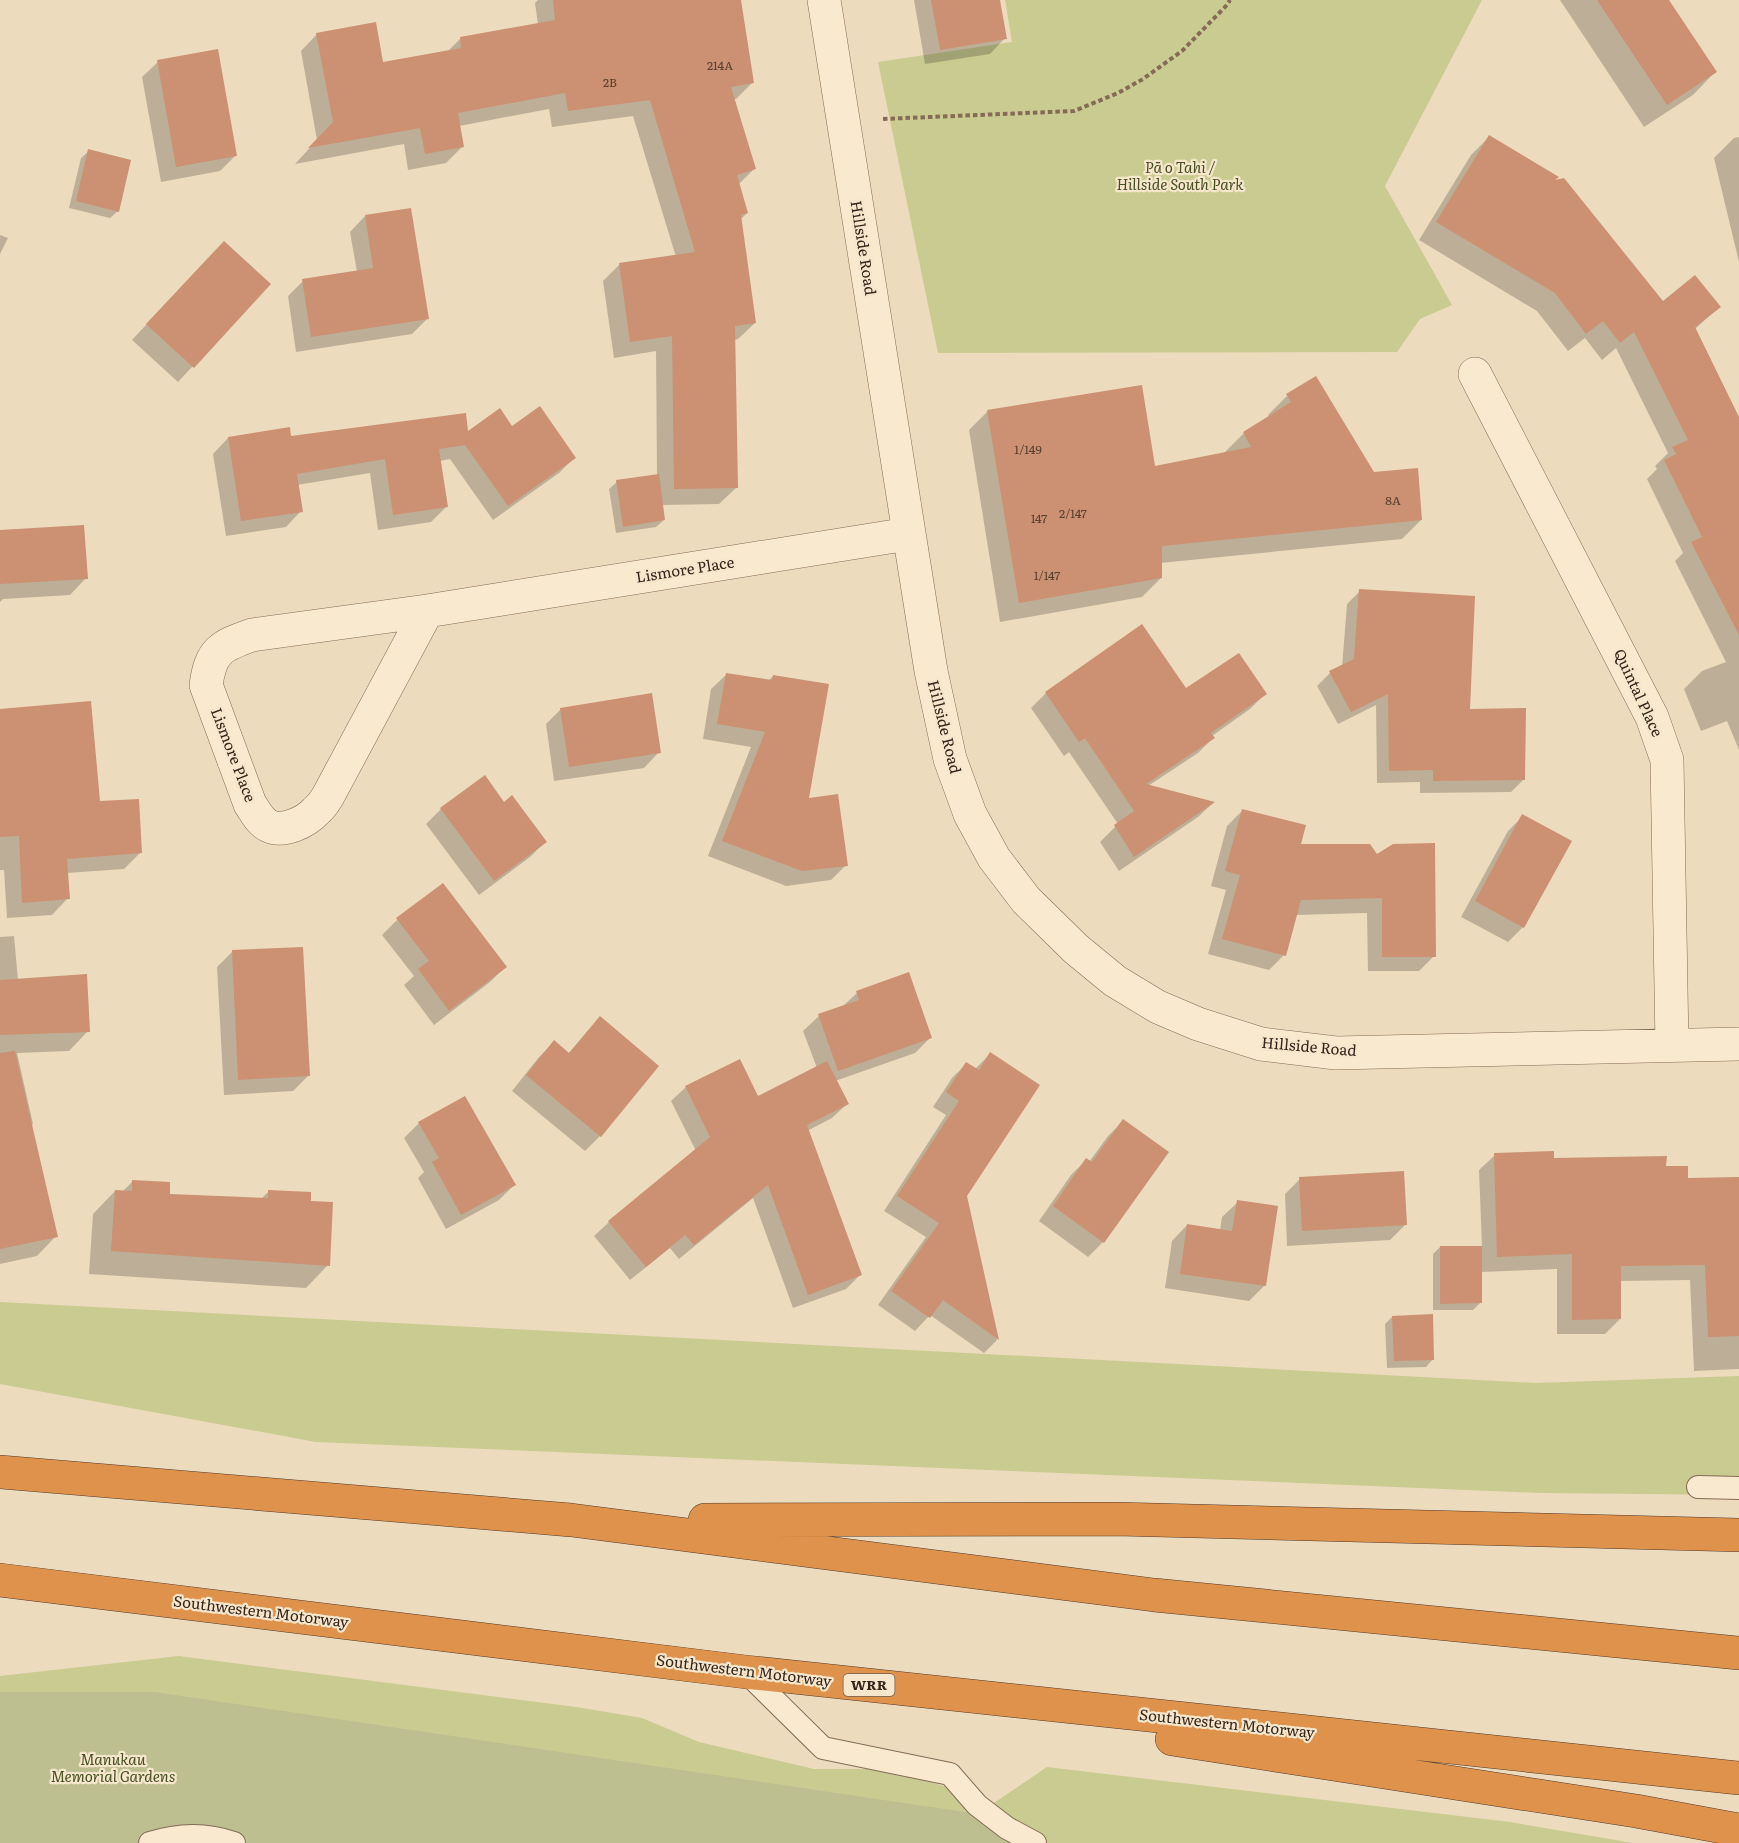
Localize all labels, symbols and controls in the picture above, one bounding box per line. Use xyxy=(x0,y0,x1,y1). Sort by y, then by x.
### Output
house number: 214A xyxy=(707,56,733,74)
house number: 2B xyxy=(603,73,617,91)
park label: Pā o Tahi / Hillside South Park xyxy=(1117,155,1244,195)
street label: Hillside Road xyxy=(846,199,883,297)
house number: 1/149 xyxy=(1014,440,1042,458)
house number: 8A xyxy=(1385,491,1401,509)
house number: 2/147 xyxy=(1059,504,1087,522)
house number: 147 xyxy=(1031,509,1047,527)
street label: Lismore Place xyxy=(634,549,736,588)
house number: 1/147 xyxy=(1034,566,1060,584)
street label: Quintal Place xyxy=(1609,645,1670,740)
street label: Hillside Road xyxy=(923,677,968,776)
street label: Lismore Place xyxy=(206,704,263,805)
street label: Hillside Road xyxy=(1260,1030,1358,1061)
street label: Southwestern Motorway xyxy=(172,1588,350,1633)
street label: Southwestern Motorway xyxy=(655,1647,833,1692)
road number: WRR xyxy=(844,1674,894,1696)
street label: Southwestern Motorway xyxy=(1138,1702,1316,1743)
park label: Manukau Memorial Gardens xyxy=(51,1747,175,1787)

